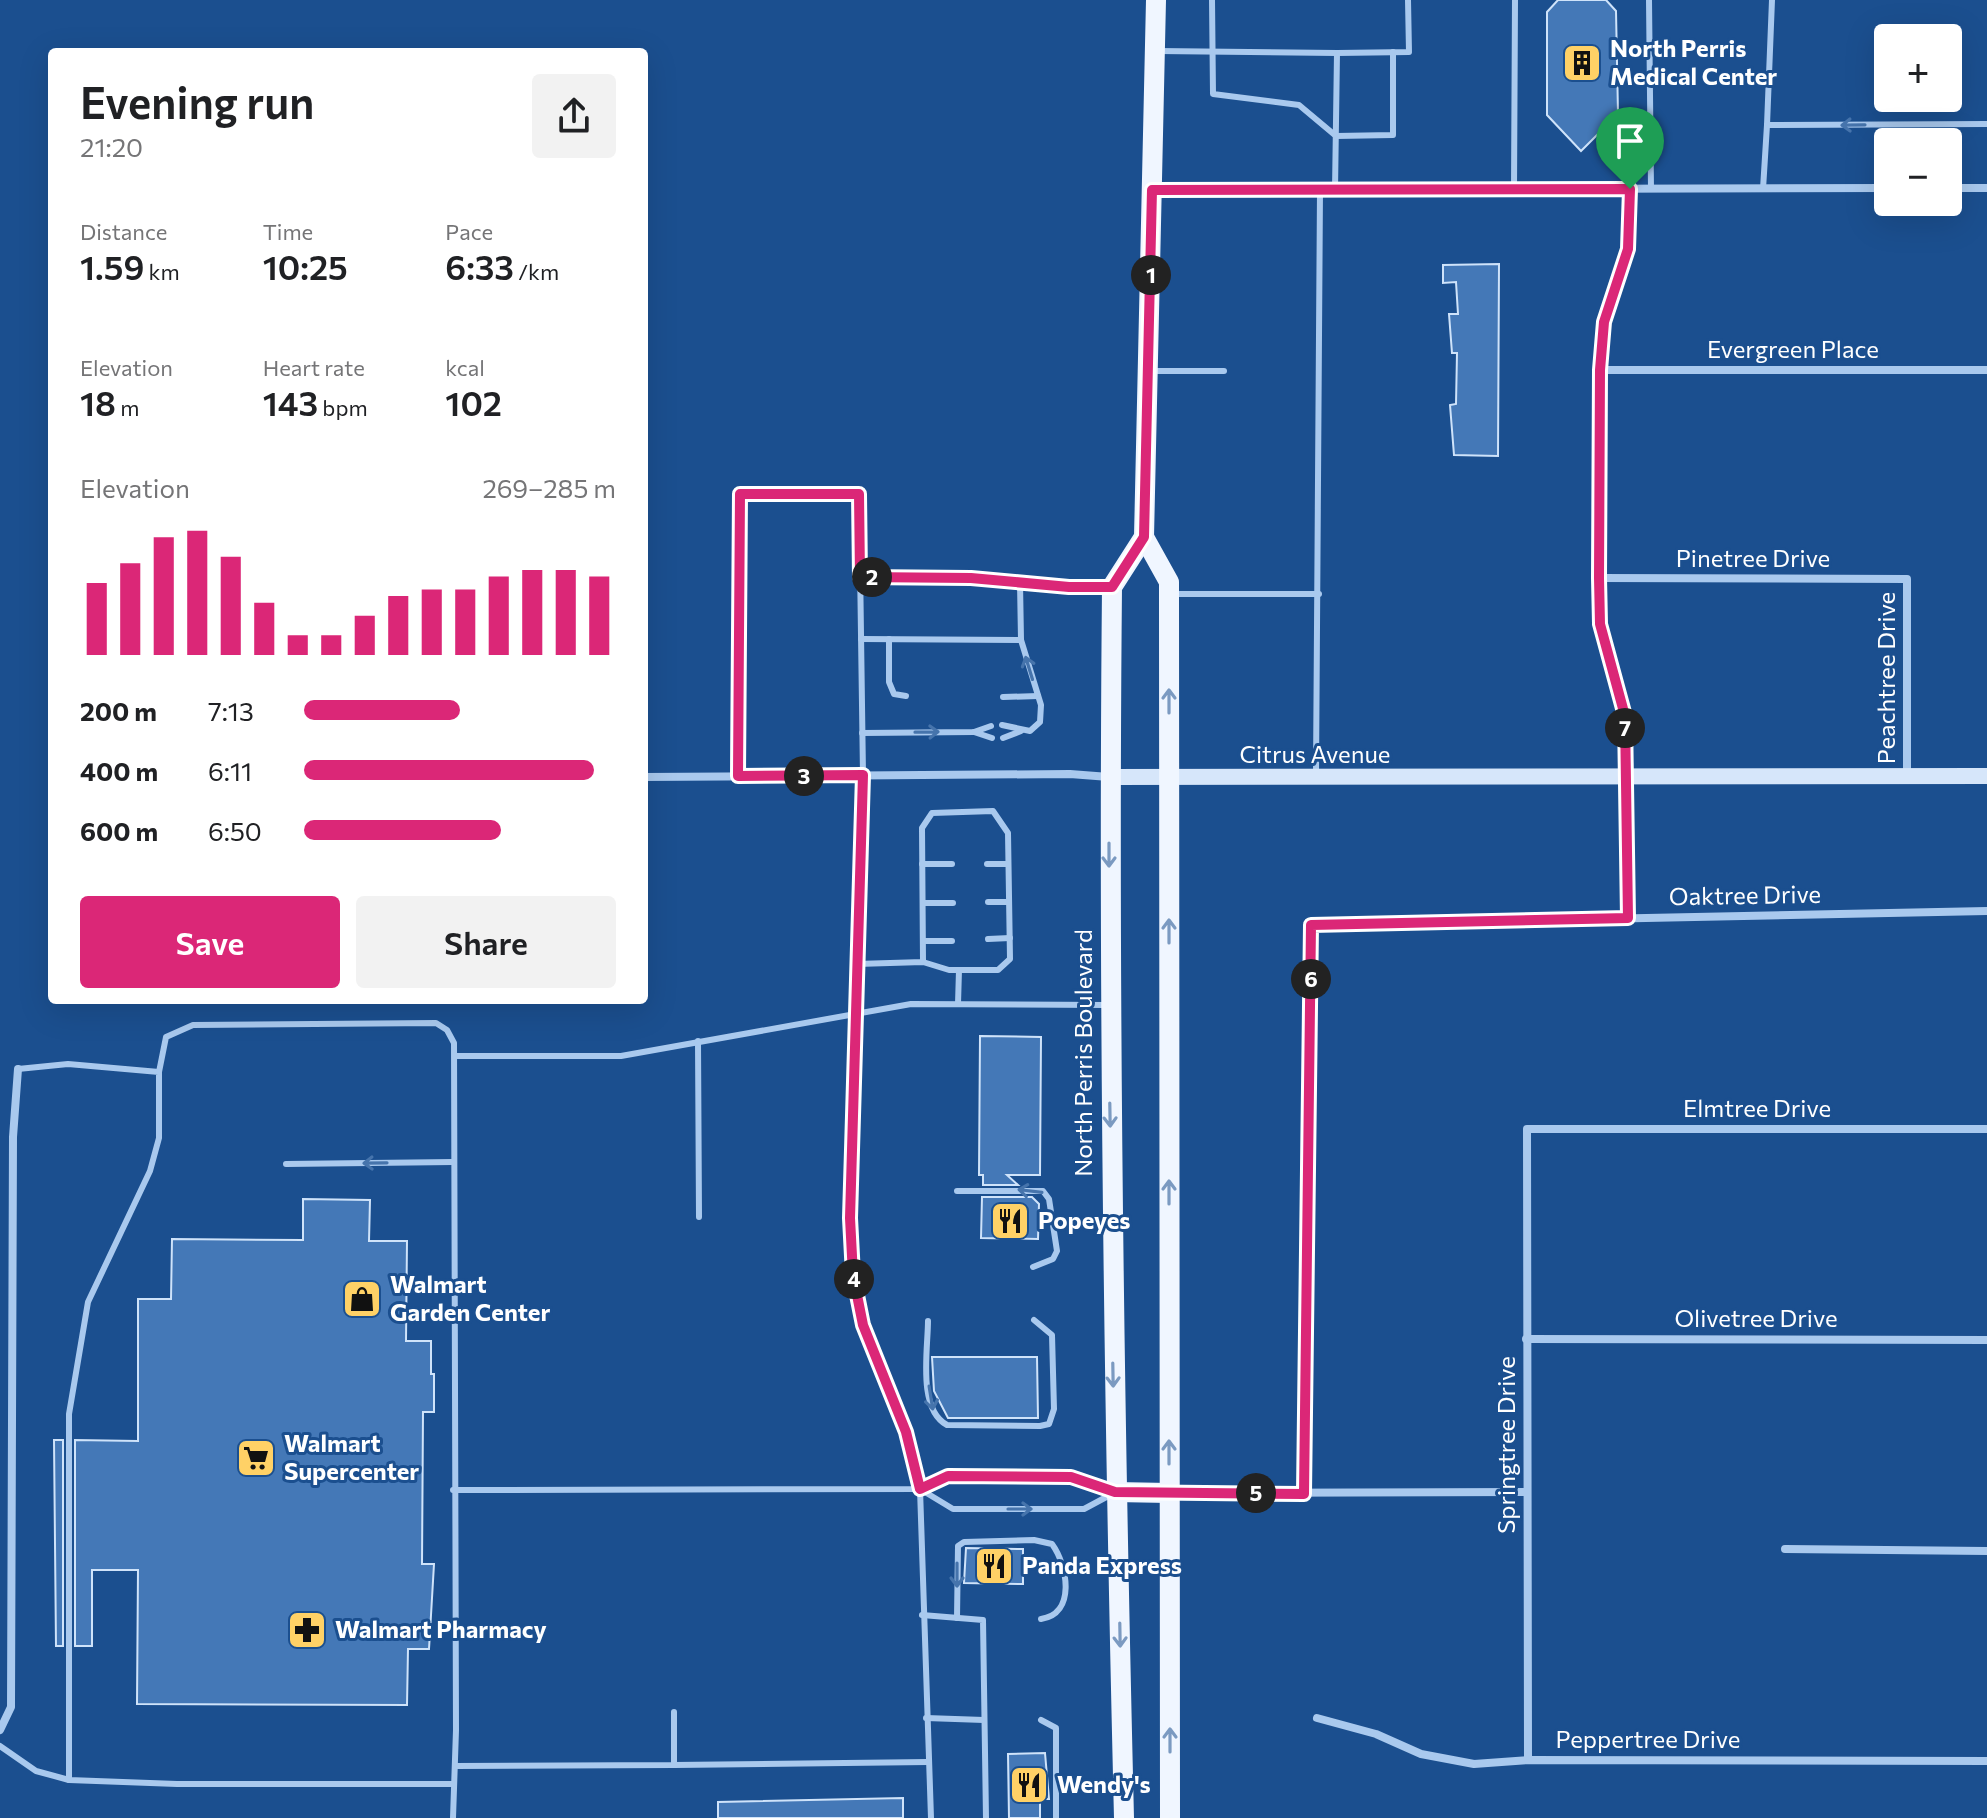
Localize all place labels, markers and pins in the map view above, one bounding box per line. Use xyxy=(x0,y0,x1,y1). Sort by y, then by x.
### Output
place label: North Perris Medical Center xyxy=(1610,33,1777,90)
building icon: North Perris Medical Center xyxy=(1561,42,1603,84)
pin xyxy=(1596,107,1664,189)
pin: 1 xyxy=(1131,255,1171,295)
pin: 2 xyxy=(852,557,892,597)
pin: 7 xyxy=(1605,708,1645,748)
pin: 3 xyxy=(784,756,824,796)
pin: 6 xyxy=(1291,959,1331,999)
restaurant icon: Popeyes xyxy=(989,1200,1031,1242)
place label: Popeyes xyxy=(1038,1205,1131,1234)
pin: 4 xyxy=(834,1259,874,1299)
place label: Walmart Garden Center xyxy=(390,1269,550,1326)
shop icon: Walmart Garden Center xyxy=(341,1278,383,1320)
place label: Walmart Supercenter xyxy=(284,1428,419,1485)
supermarket icon: Walmart Supercenter xyxy=(235,1437,277,1479)
pin: 5 xyxy=(1236,1473,1276,1513)
restaurant icon: Panda Express xyxy=(973,1545,1015,1587)
place label: Panda Express xyxy=(1022,1550,1182,1579)
pharmacy icon: Walmart Pharmacy xyxy=(286,1609,328,1651)
place label: Walmart Pharmacy xyxy=(335,1614,547,1643)
restaurant icon: Wendy's xyxy=(1008,1764,1050,1806)
place label: Wendy's xyxy=(1057,1769,1151,1798)

